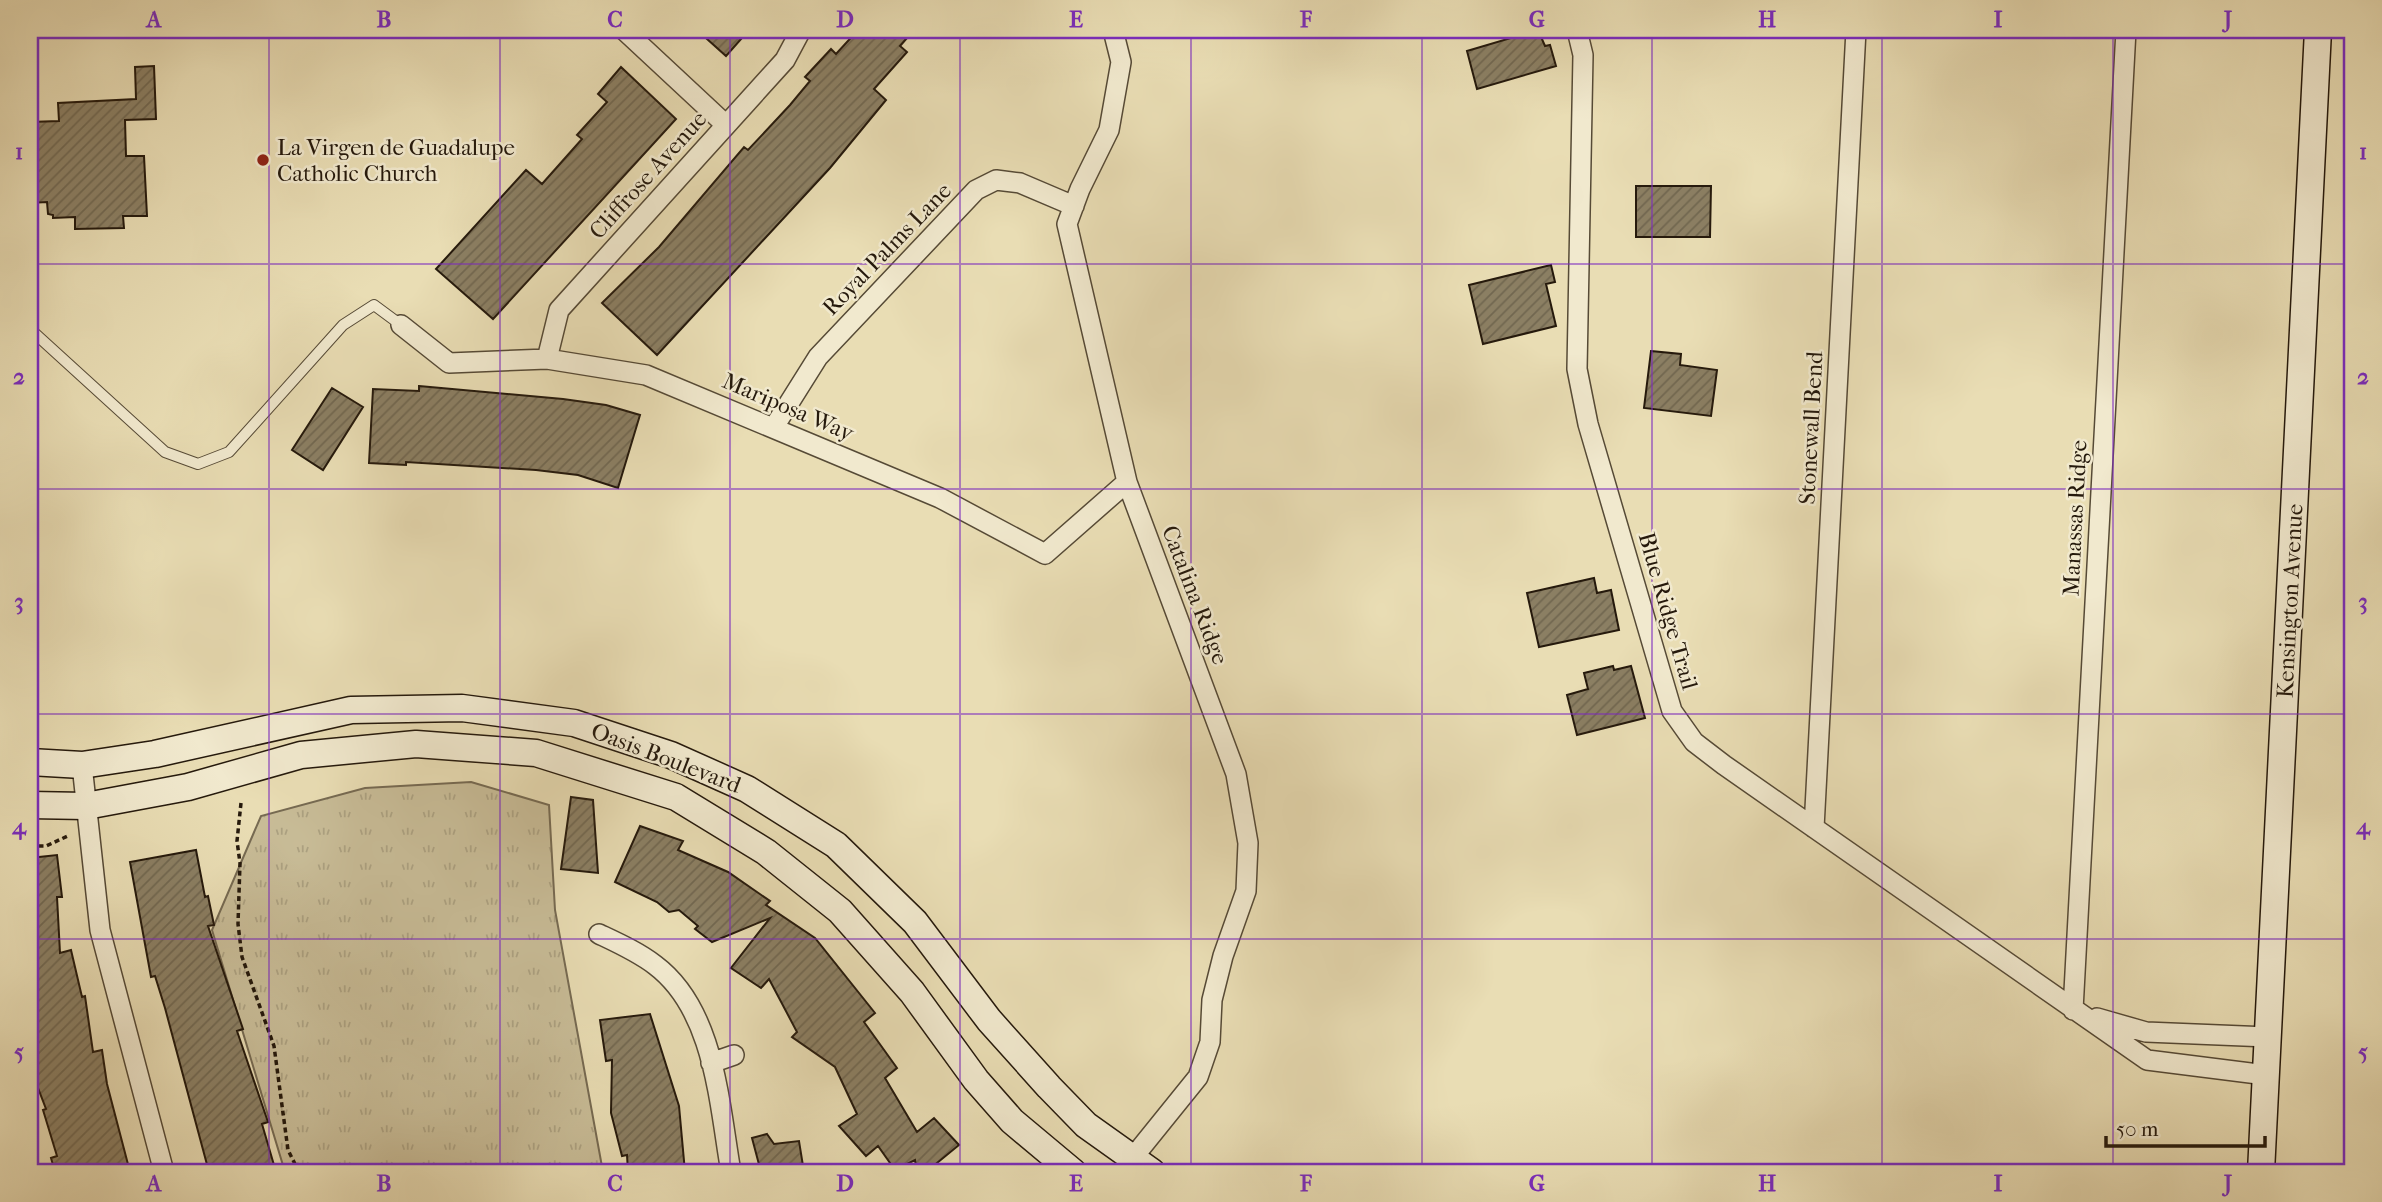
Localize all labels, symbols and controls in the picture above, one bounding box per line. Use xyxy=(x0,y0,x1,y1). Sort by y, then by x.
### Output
text: A xyxy=(145,6,163,33)
text: B xyxy=(377,6,392,33)
text: C xyxy=(607,6,623,33)
text: D xyxy=(836,6,854,33)
text: E xyxy=(1069,6,1083,33)
text: F xyxy=(1299,6,1313,33)
text: G xyxy=(1529,6,1545,33)
text: H xyxy=(1758,6,1776,33)
text: I xyxy=(1994,6,2003,33)
text: J xyxy=(2222,6,2233,33)
street label: Cliffrose Avenue xyxy=(584,106,712,244)
place label: La Virgen de Guadalupe Catholic Church xyxy=(277,134,515,187)
text: 1 xyxy=(15,138,23,165)
text: 1 xyxy=(2359,138,2367,165)
marker: La Virgen de Guadalupe Catholic Church xyxy=(255,152,271,168)
street label: Royal Palms Lane xyxy=(817,177,957,321)
street label: Stonewall Bend xyxy=(1794,350,1829,505)
text: 2 xyxy=(13,363,25,390)
text: 2 xyxy=(2357,363,2369,390)
street label: Mariposa Way xyxy=(718,367,858,447)
street label: Manassas Ridge xyxy=(2057,439,2093,597)
street label: Kensington Avenue xyxy=(2271,503,2309,699)
street label: Catalina Ridge xyxy=(1156,522,1234,668)
street label: Blue Ridge Trail xyxy=(1633,529,1704,693)
text: 3 xyxy=(14,588,24,615)
text: 3 xyxy=(2358,588,2368,615)
street label: Oasis Boulevard xyxy=(587,717,745,799)
text: 4 xyxy=(11,813,27,840)
text: 4 xyxy=(2355,813,2371,840)
text: 5 xyxy=(14,1038,24,1065)
text: 5 xyxy=(2358,1038,2368,1065)
scale bar xyxy=(2106,1104,2265,1148)
text: 50 m xyxy=(2116,1117,2159,1141)
text: A xyxy=(145,1170,163,1197)
text: B xyxy=(377,1170,392,1197)
text: C xyxy=(607,1170,623,1197)
text: D xyxy=(836,1170,854,1197)
text: E xyxy=(1069,1170,1083,1197)
text: F xyxy=(1299,1170,1313,1197)
text: G xyxy=(1529,1170,1545,1197)
text: H xyxy=(1758,1170,1776,1197)
text: I xyxy=(1994,1170,2003,1197)
text: J xyxy=(2222,1170,2233,1197)

